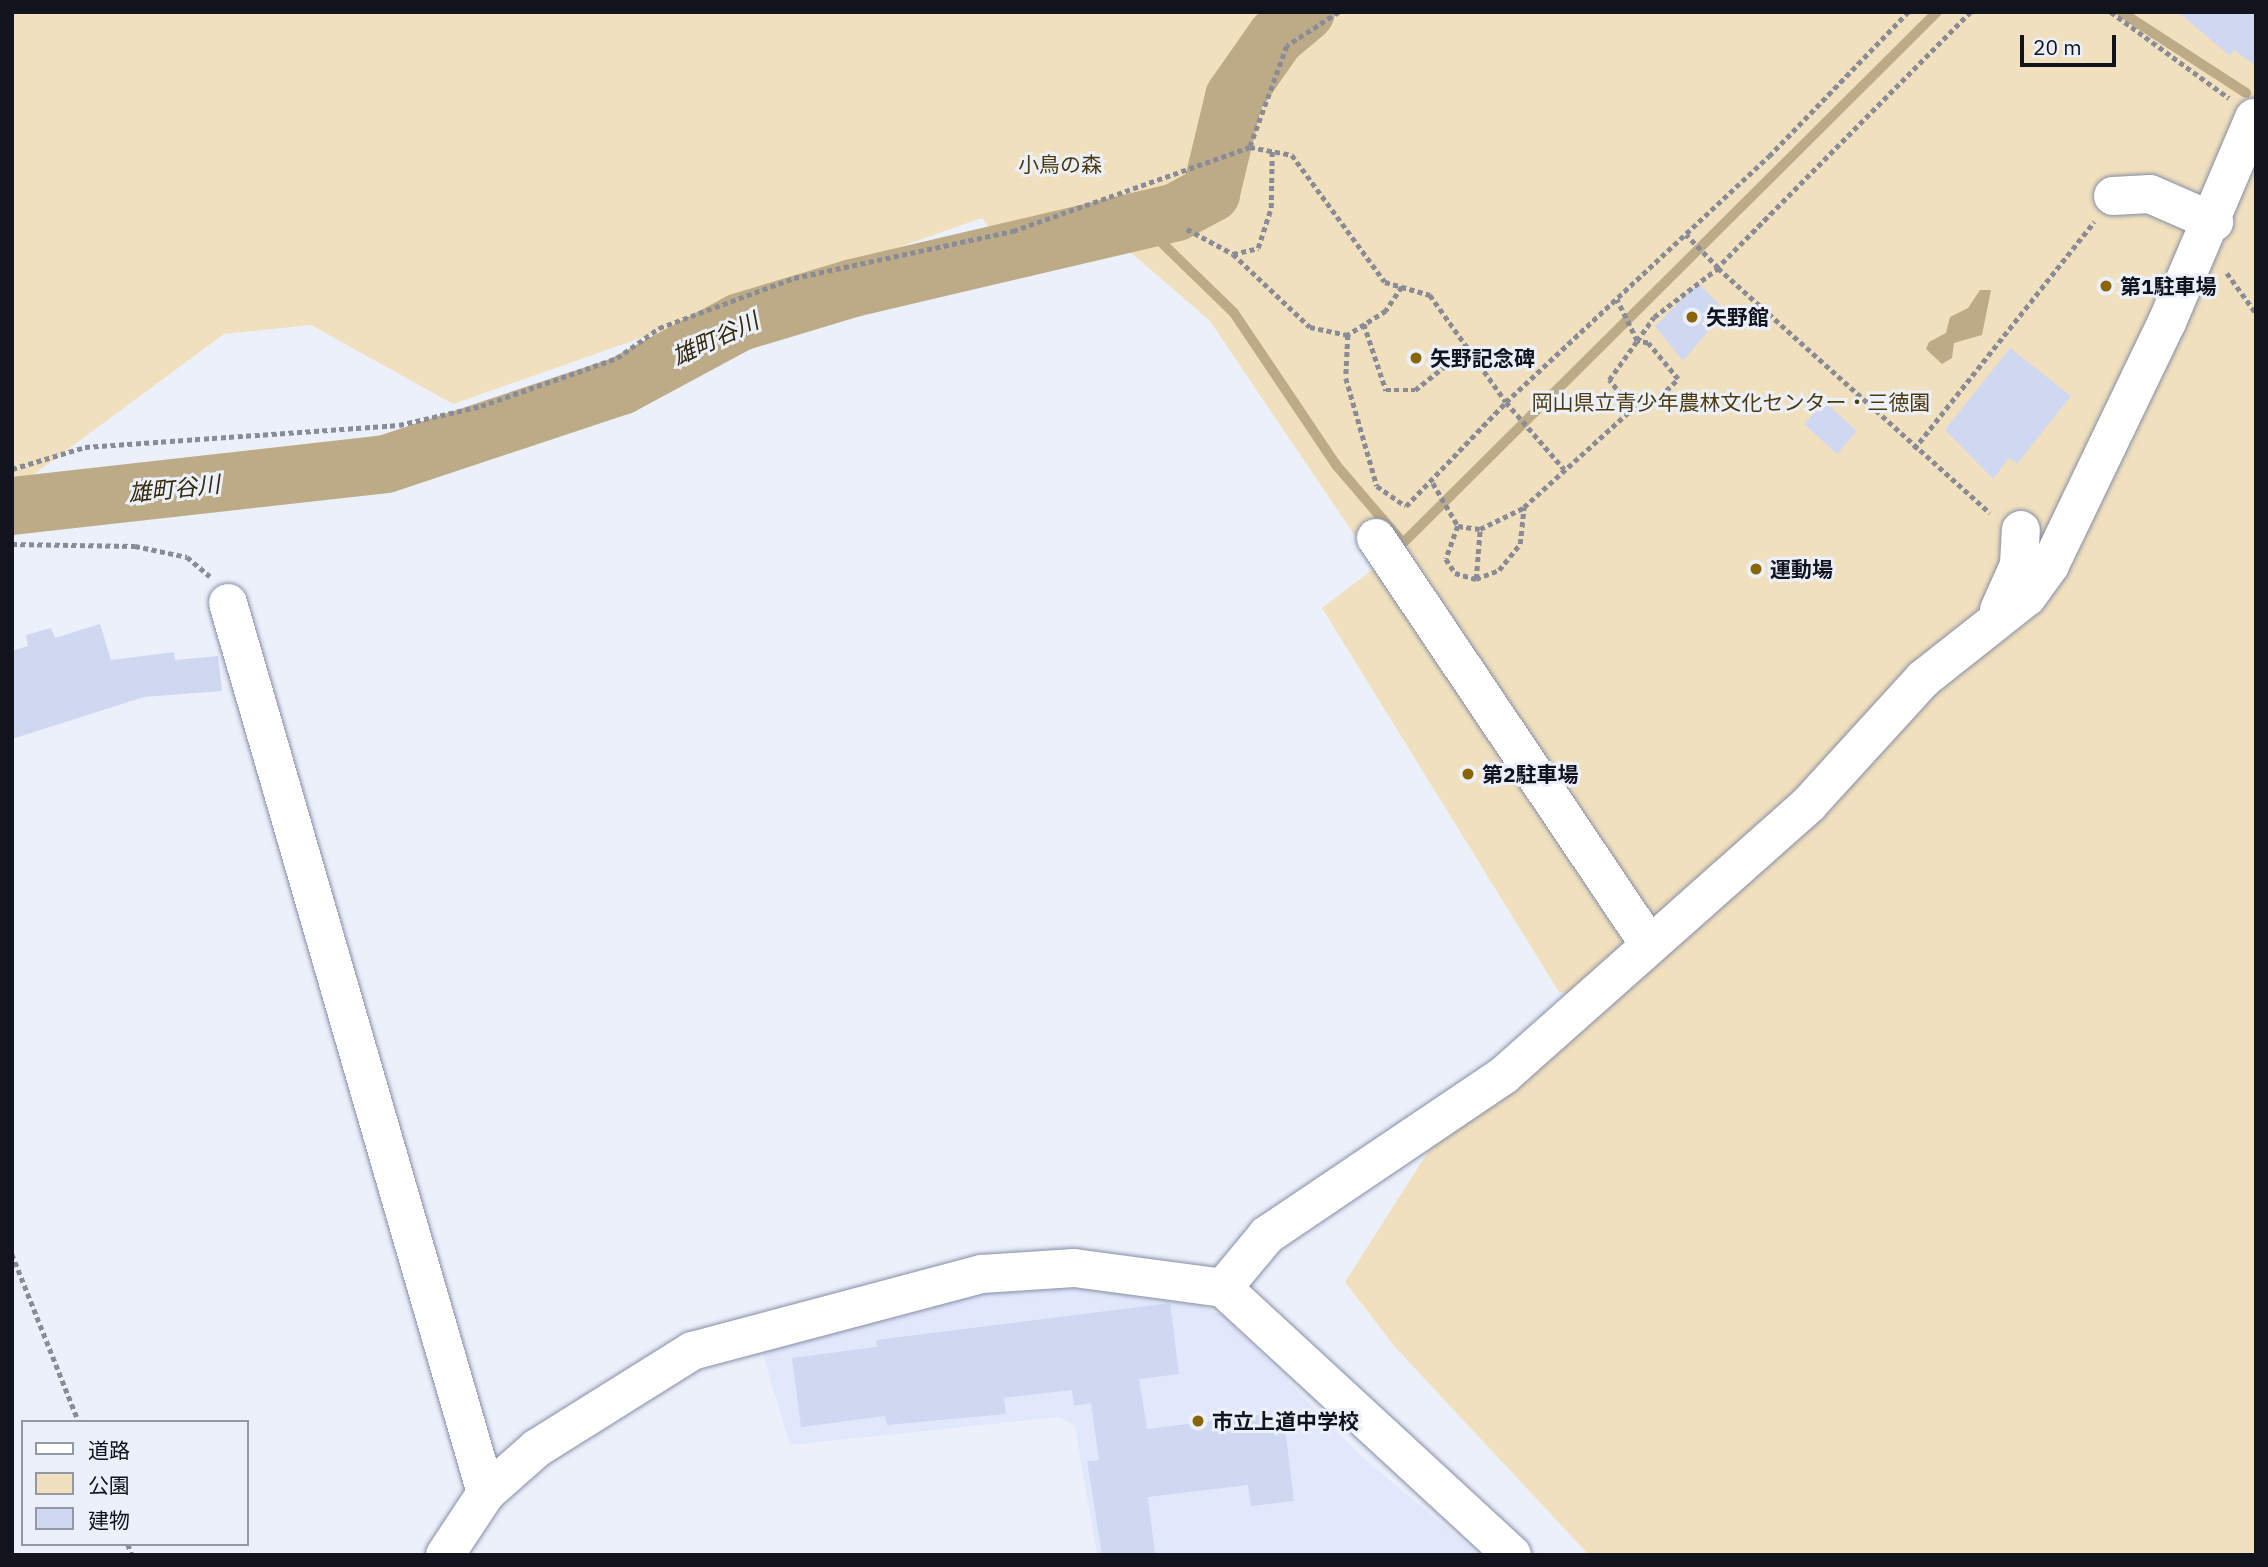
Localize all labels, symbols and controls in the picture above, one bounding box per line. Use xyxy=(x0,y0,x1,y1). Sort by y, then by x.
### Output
scale bar xyxy=(2023,21,2119,65)
text: 20 m xyxy=(2033,33,2082,61)
park label: 小鳥の森 xyxy=(1018,151,1102,177)
place label: 第1駐車場 xyxy=(2120,273,2217,299)
marker: 第1駐車場 xyxy=(2098,278,2114,294)
place label: 矢野館 xyxy=(1706,304,1769,330)
water label: 雄町谷川 xyxy=(667,306,763,370)
marker: 矢野館 xyxy=(1684,309,1700,325)
place label: 矢野記念碑 xyxy=(1430,345,1535,371)
marker: 矢野記念碑 xyxy=(1408,350,1424,366)
park label: 岡山県立青少年農林文化センター・三徳園 xyxy=(1532,389,1930,415)
water label: 雄町谷川 xyxy=(127,469,221,507)
place label: 運動場 xyxy=(1770,556,1833,582)
marker: 運動場 xyxy=(1748,561,1764,577)
place label: 第2駐車場 xyxy=(1482,761,1579,787)
marker: 第2駐車場 xyxy=(1460,766,1476,782)
place label: 市立上道中学校 xyxy=(1212,1408,1359,1434)
marker: 市立上道中学校 xyxy=(1190,1413,1206,1429)
legend xyxy=(21,1420,248,1546)
text: 道路 xyxy=(88,1436,130,1464)
text: 公園 xyxy=(88,1471,130,1499)
text: 建物 xyxy=(88,1506,130,1534)

